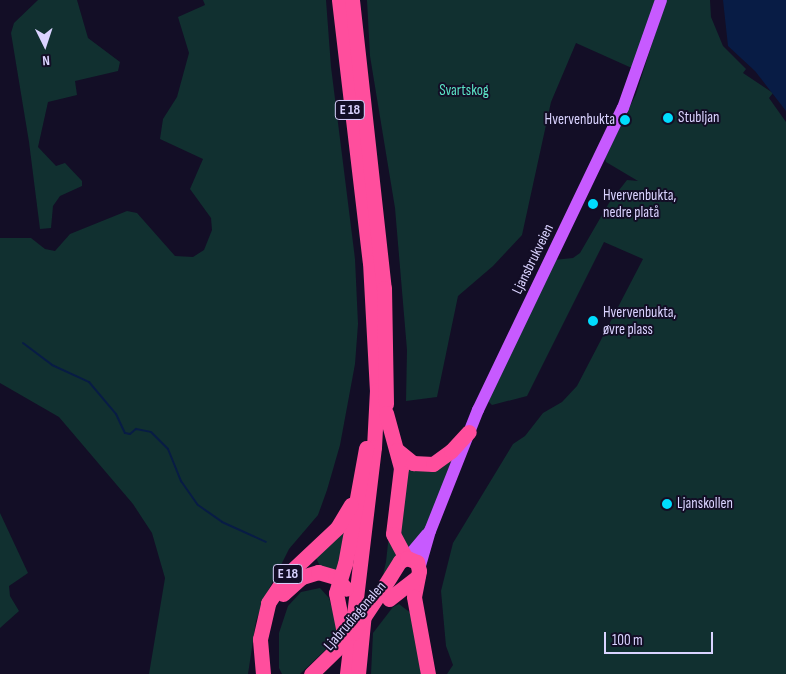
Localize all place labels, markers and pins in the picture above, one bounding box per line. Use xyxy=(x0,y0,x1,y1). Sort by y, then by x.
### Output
place label: Stubljan xyxy=(678,109,719,127)
place label: Hvervenbukta xyxy=(545,111,615,129)
marker: Stubljan xyxy=(662,112,674,124)
marker: Hvervenbukta xyxy=(619,114,631,126)
place label: Hvervenbukta, nedre platå xyxy=(603,186,676,221)
marker: Hvervenbukta, nedre platå xyxy=(587,198,599,210)
place label: Hvervenbukta, øvre plass xyxy=(603,303,676,338)
marker: Hvervenbukta, øvre plass xyxy=(587,315,599,327)
place label: Ljanskollen xyxy=(677,495,733,513)
marker: Ljanskollen xyxy=(661,498,673,510)

